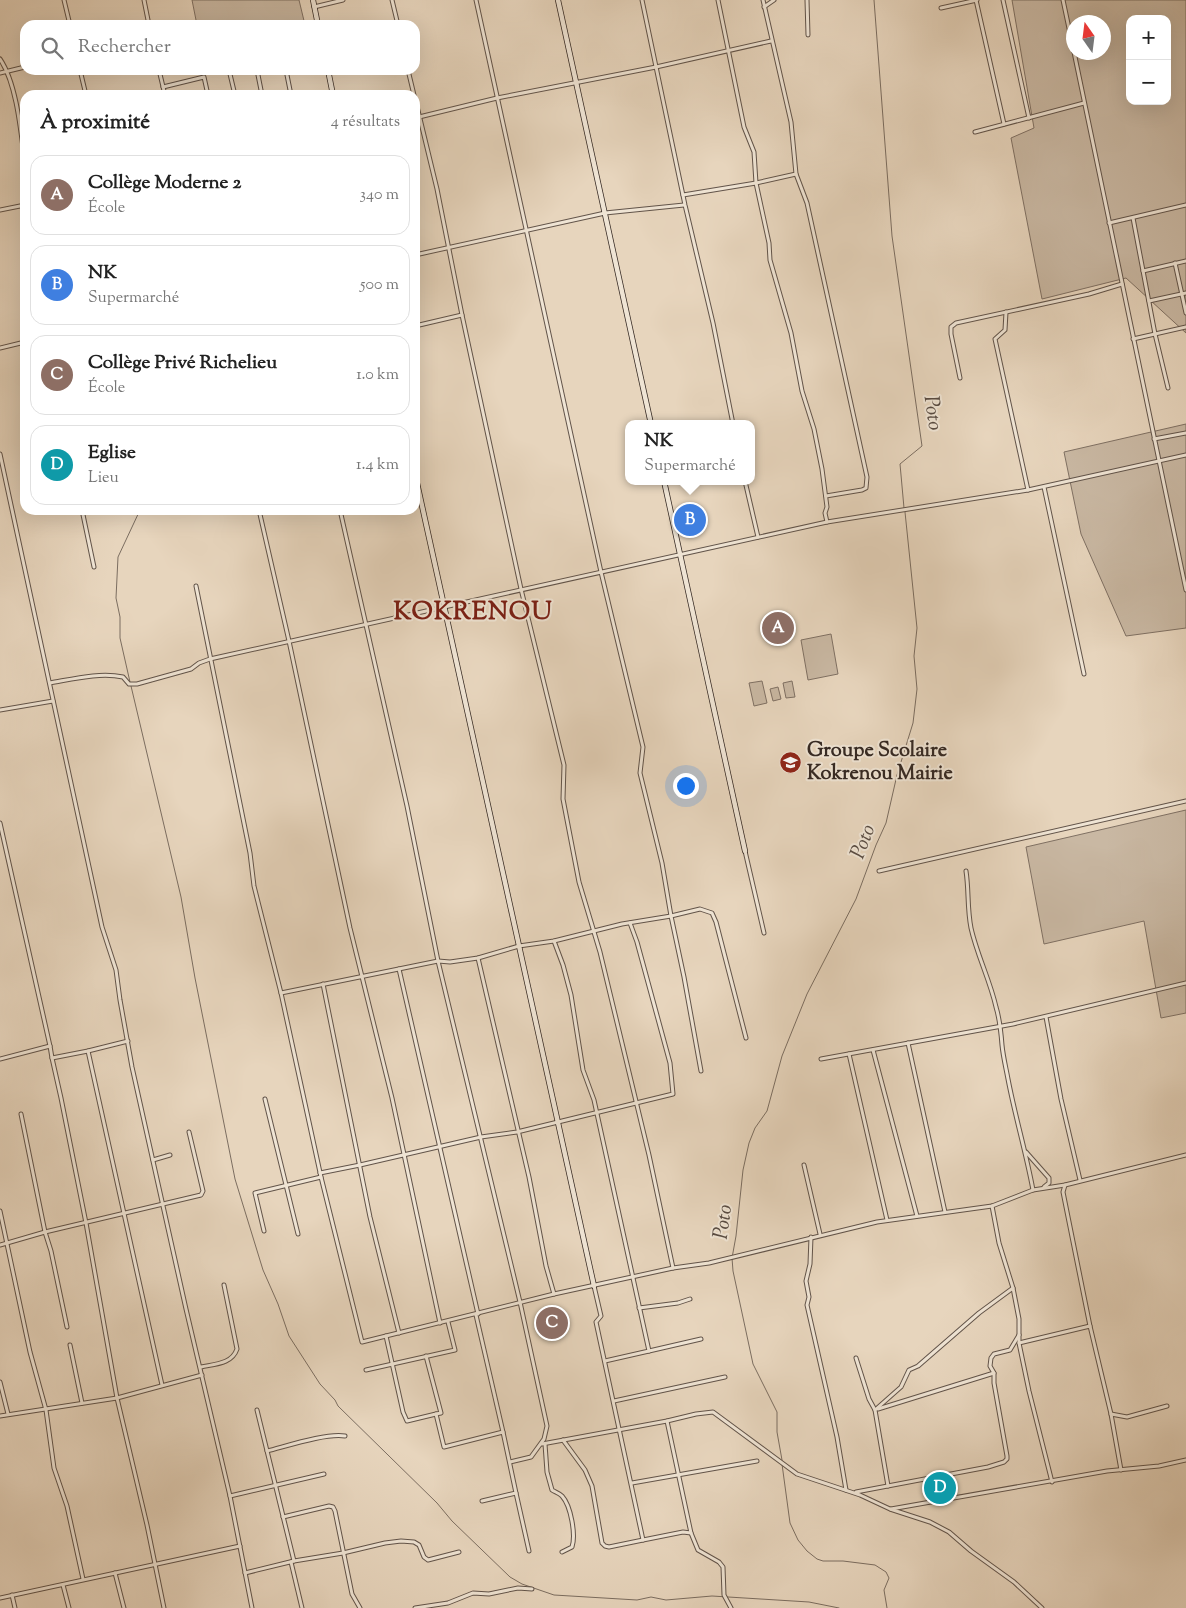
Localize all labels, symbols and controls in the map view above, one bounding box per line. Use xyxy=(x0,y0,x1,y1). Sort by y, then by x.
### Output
north arrow xyxy=(1066,15,1111,60)
map controls xyxy=(1126,15,1171,105)
button: + xyxy=(1126,15,1171,60)
search box xyxy=(20,20,420,75)
icon: search xyxy=(38,34,66,62)
text: Rechercher xyxy=(78,34,171,61)
button: − xyxy=(1126,60,1171,105)
text: À proximité xyxy=(40,108,150,138)
text: 4 résultats xyxy=(331,111,400,134)
text: Collège Moderne 2 xyxy=(88,170,241,197)
text: A xyxy=(51,184,64,207)
text: 340 m xyxy=(360,184,399,207)
text: École xyxy=(88,197,125,220)
text: NK xyxy=(88,260,117,287)
text: B xyxy=(52,274,62,297)
text: 500 m xyxy=(360,274,399,297)
text: Supermarché xyxy=(88,287,179,310)
text: Collège Privé Richelieu xyxy=(88,350,277,377)
text: C xyxy=(51,364,63,387)
text: 1.0 km xyxy=(356,364,399,387)
text: École xyxy=(88,377,125,400)
water label: Poto xyxy=(915,394,949,432)
popup xyxy=(625,420,755,485)
text: NK xyxy=(644,428,673,455)
text: Eglise xyxy=(88,440,136,467)
text: D xyxy=(51,454,63,477)
text: 1.4 km xyxy=(356,454,399,477)
text: Supermarché xyxy=(644,455,736,478)
text: Lieu xyxy=(88,467,119,490)
pin: B xyxy=(674,501,706,539)
district label: KOKRENOU xyxy=(393,595,553,631)
pin: A xyxy=(762,609,794,647)
place label: Groupe Scolaire Kokrenou Mairie xyxy=(807,737,953,789)
school or university icon: Groupe Scolaire Kokrenou Mairie xyxy=(779,751,803,775)
your location xyxy=(673,773,699,799)
water label: Poto xyxy=(844,820,884,864)
water label: Poto xyxy=(707,1203,741,1241)
pin: C xyxy=(536,1304,568,1342)
pin: D xyxy=(924,1469,956,1507)

